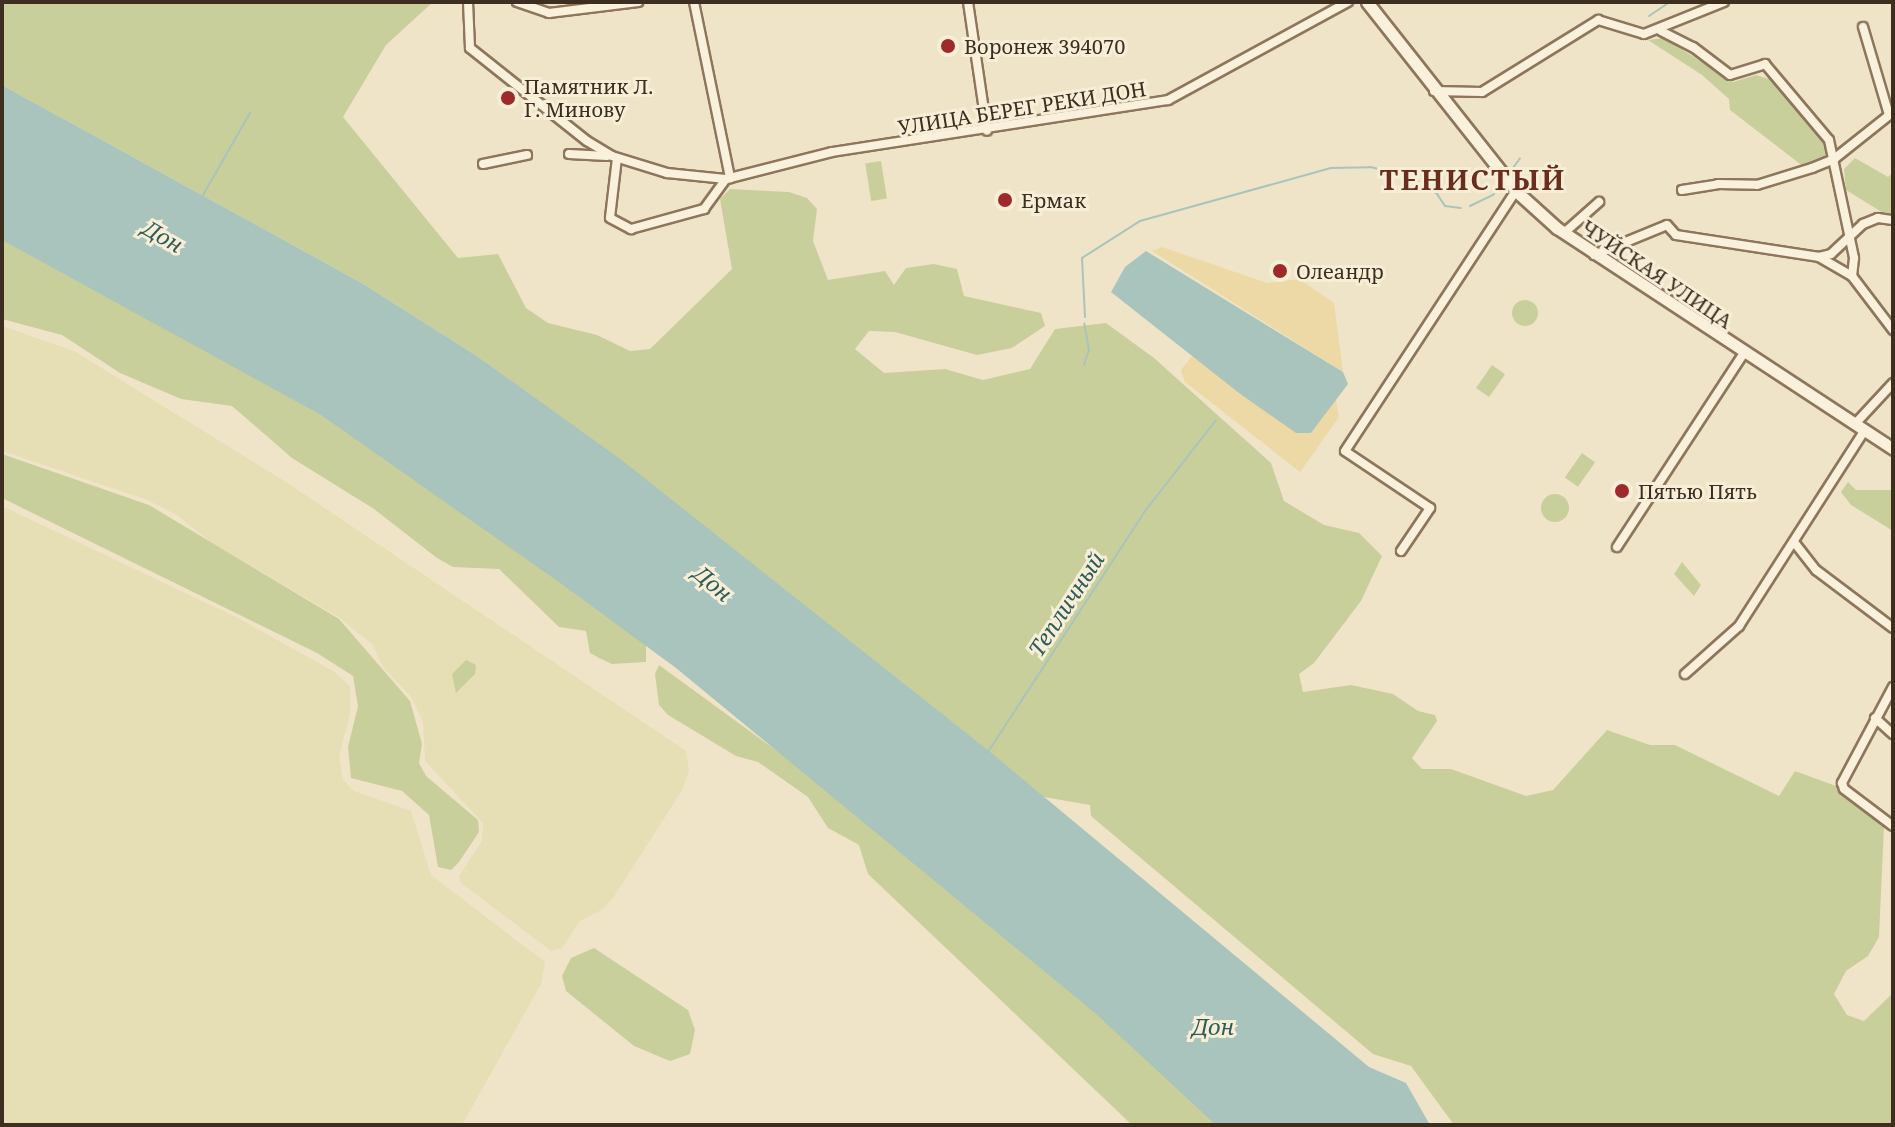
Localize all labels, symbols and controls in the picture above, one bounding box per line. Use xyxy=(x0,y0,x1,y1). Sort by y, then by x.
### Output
place label: Воронеж 394070 xyxy=(964,34,1125,58)
marker: Воронеж 394070 xyxy=(939,37,957,55)
place label: Памятник Л. Г. Минову xyxy=(524,74,653,121)
street label: УЛИЦА БЕРЕГ РЕКИ ДОН xyxy=(896,77,1148,139)
marker: Памятник Л. Г. Минову xyxy=(499,89,517,107)
district label: ТЕНИСТЫЙ xyxy=(1380,162,1566,196)
place label: Ермак xyxy=(1021,188,1086,212)
marker: Ермак xyxy=(996,191,1014,209)
water label: Дон xyxy=(138,214,188,258)
street label: ЧУЙСКАЯ УЛИЦА xyxy=(1577,215,1737,333)
place label: Олеандр xyxy=(1296,259,1384,283)
marker: Олеандр xyxy=(1271,262,1289,280)
place label: Пятью Пять xyxy=(1638,479,1757,503)
marker: Пятью Пять xyxy=(1613,482,1631,500)
water label: Тепличный xyxy=(1023,547,1109,661)
water label: Дон xyxy=(689,559,737,607)
water label: Дон xyxy=(1192,1014,1234,1040)

